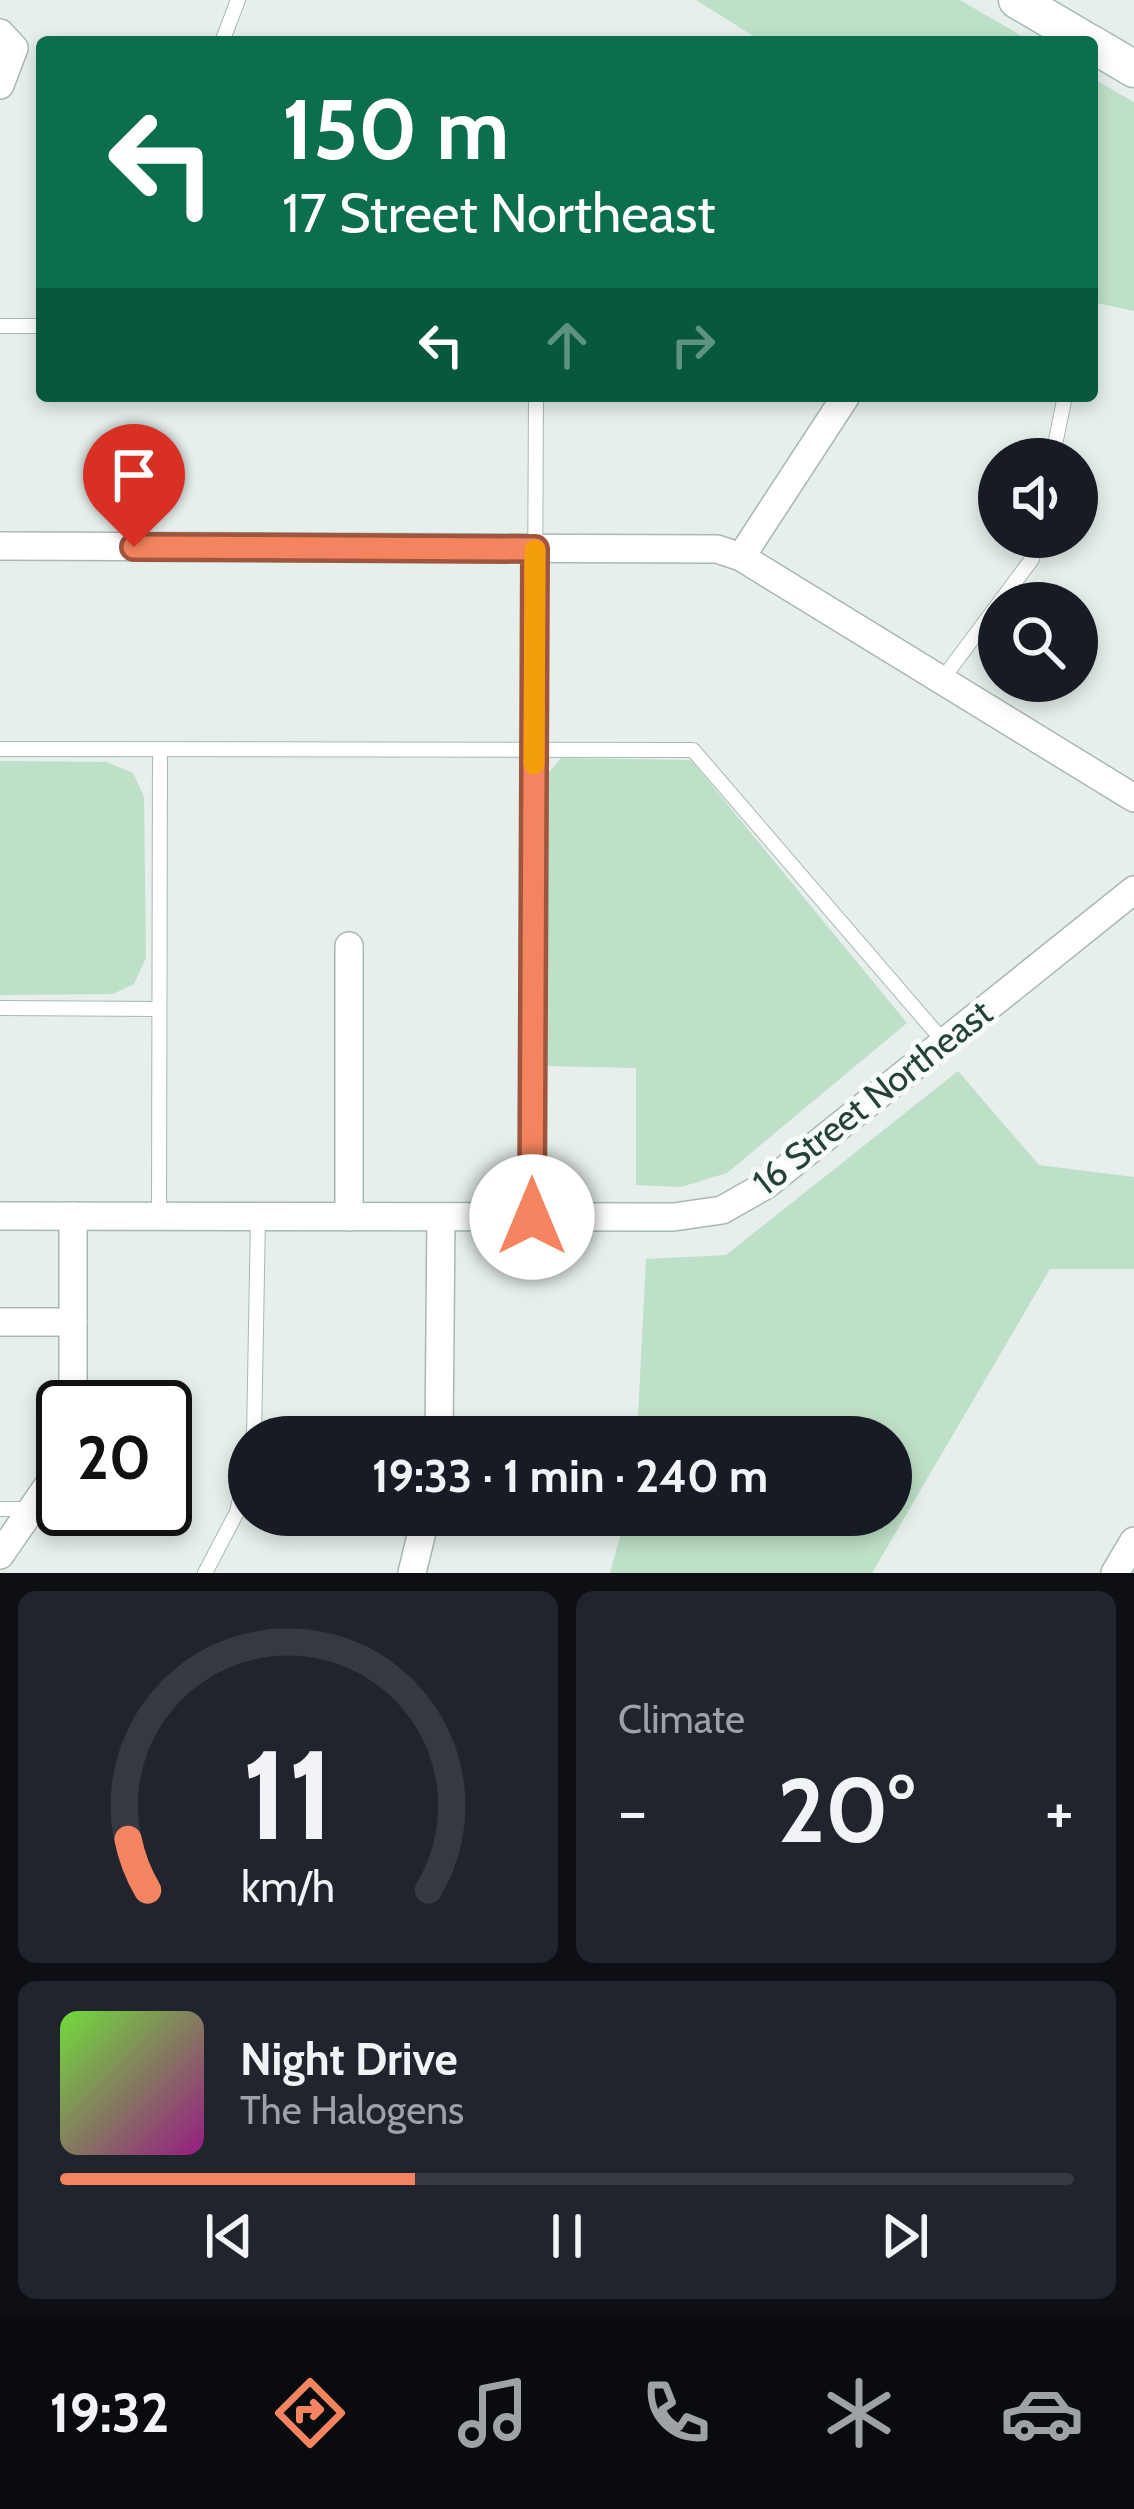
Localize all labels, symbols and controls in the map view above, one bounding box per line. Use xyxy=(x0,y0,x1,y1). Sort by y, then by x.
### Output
text: 150 m xyxy=(282,78,509,180)
icon: left xyxy=(84,84,240,240)
text: 17 Street Northeast xyxy=(282,180,715,246)
icon: left xyxy=(408,312,474,378)
icon: ahead xyxy=(534,312,600,378)
icon: right xyxy=(660,312,726,378)
pin xyxy=(83,424,185,547)
map controls xyxy=(978,438,1098,702)
button: sound xyxy=(978,438,1098,558)
icon: arrive xyxy=(101,442,167,508)
button: search xyxy=(978,582,1098,702)
street label: 16 Street Northeast xyxy=(744,990,1000,1204)
position arrow xyxy=(469,1154,595,1280)
speed limit sign: 20 xyxy=(36,1380,192,1536)
text: 19:33 · 1 min · 240 m xyxy=(372,1449,768,1503)
text: Climate xyxy=(618,1695,745,1743)
text: 11 xyxy=(242,1719,334,1870)
text: 20° xyxy=(777,1755,915,1865)
text: − xyxy=(618,1770,647,1851)
text: + xyxy=(1045,1770,1074,1851)
text: km/h xyxy=(241,1861,335,1913)
text: Night Drive xyxy=(240,2032,458,2086)
text: The Halogens xyxy=(240,2086,464,2134)
icon: previous xyxy=(196,2203,262,2269)
icon: pause xyxy=(534,2203,600,2269)
icon: next xyxy=(872,2203,938,2269)
icon: directions xyxy=(268,2371,352,2455)
icon: music xyxy=(451,2371,535,2455)
icon: phone xyxy=(634,2371,718,2455)
icon: climate xyxy=(817,2371,901,2455)
icon: car xyxy=(1000,2371,1084,2455)
text: 19:32 xyxy=(50,2380,169,2446)

